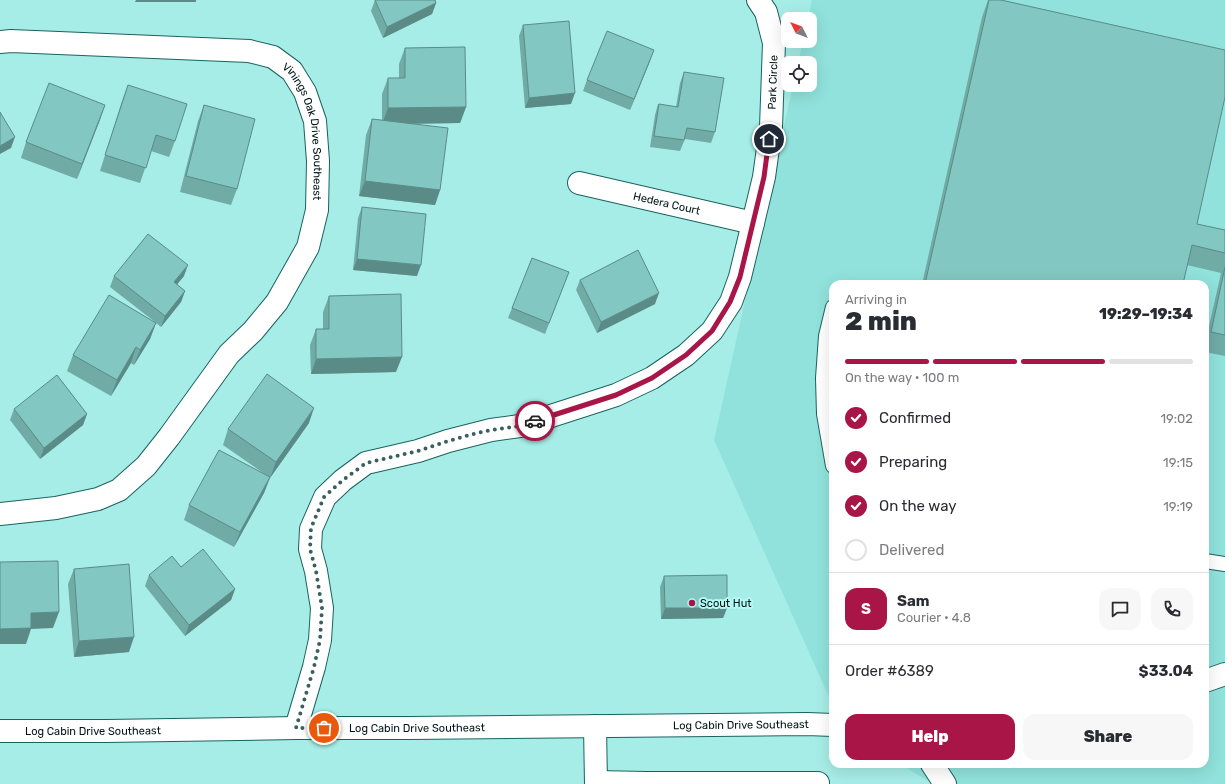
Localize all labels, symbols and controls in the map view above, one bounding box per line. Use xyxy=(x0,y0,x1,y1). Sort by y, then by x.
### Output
north arrow xyxy=(781,12,817,48)
map controls xyxy=(781,12,817,92)
street label: Park Circle xyxy=(765,55,780,110)
button: locate xyxy=(781,56,817,92)
street label: Vinings Oak Drive Southeast xyxy=(280,60,325,201)
pin xyxy=(752,122,786,156)
icon: home xyxy=(758,128,780,150)
street label: Hedera Court xyxy=(632,189,702,217)
text: Arriving in xyxy=(845,292,907,307)
text: 19:29–19:34 xyxy=(1099,305,1193,323)
text: 2 min xyxy=(845,306,917,337)
text: On the way · 100 m xyxy=(845,370,959,385)
courier xyxy=(515,401,555,441)
icon: check xyxy=(845,407,867,429)
text: Confirmed xyxy=(879,409,951,427)
icon: car xyxy=(524,410,546,432)
text: 19:02 xyxy=(1161,411,1193,426)
icon: check xyxy=(845,451,867,473)
text: Preparing xyxy=(879,453,947,471)
text: 19:15 xyxy=(1163,455,1193,470)
icon: check xyxy=(845,495,867,517)
text: On the way xyxy=(879,497,957,515)
text: 19:19 xyxy=(1163,499,1193,514)
text: Delivered xyxy=(879,541,944,559)
button: chat xyxy=(1099,588,1141,630)
button: phone xyxy=(1151,588,1193,630)
text: Sam xyxy=(897,592,930,610)
place label: Scout Hut xyxy=(700,597,752,610)
marker: Scout Hut xyxy=(687,598,697,608)
text: S xyxy=(861,600,871,618)
text: Courier · 4.8 xyxy=(897,610,971,625)
text: Order #6389 xyxy=(845,662,934,680)
text: $33.04 xyxy=(1139,662,1193,680)
pin xyxy=(307,711,341,745)
button: Help xyxy=(845,714,1015,760)
button: Share xyxy=(1023,714,1193,760)
icon: bag xyxy=(313,717,335,739)
street label: Log Cabin Drive Southeast xyxy=(673,717,810,732)
street label: Log Cabin Drive Southeast xyxy=(349,721,486,735)
street label: Log Cabin Drive Southeast xyxy=(25,724,162,738)

